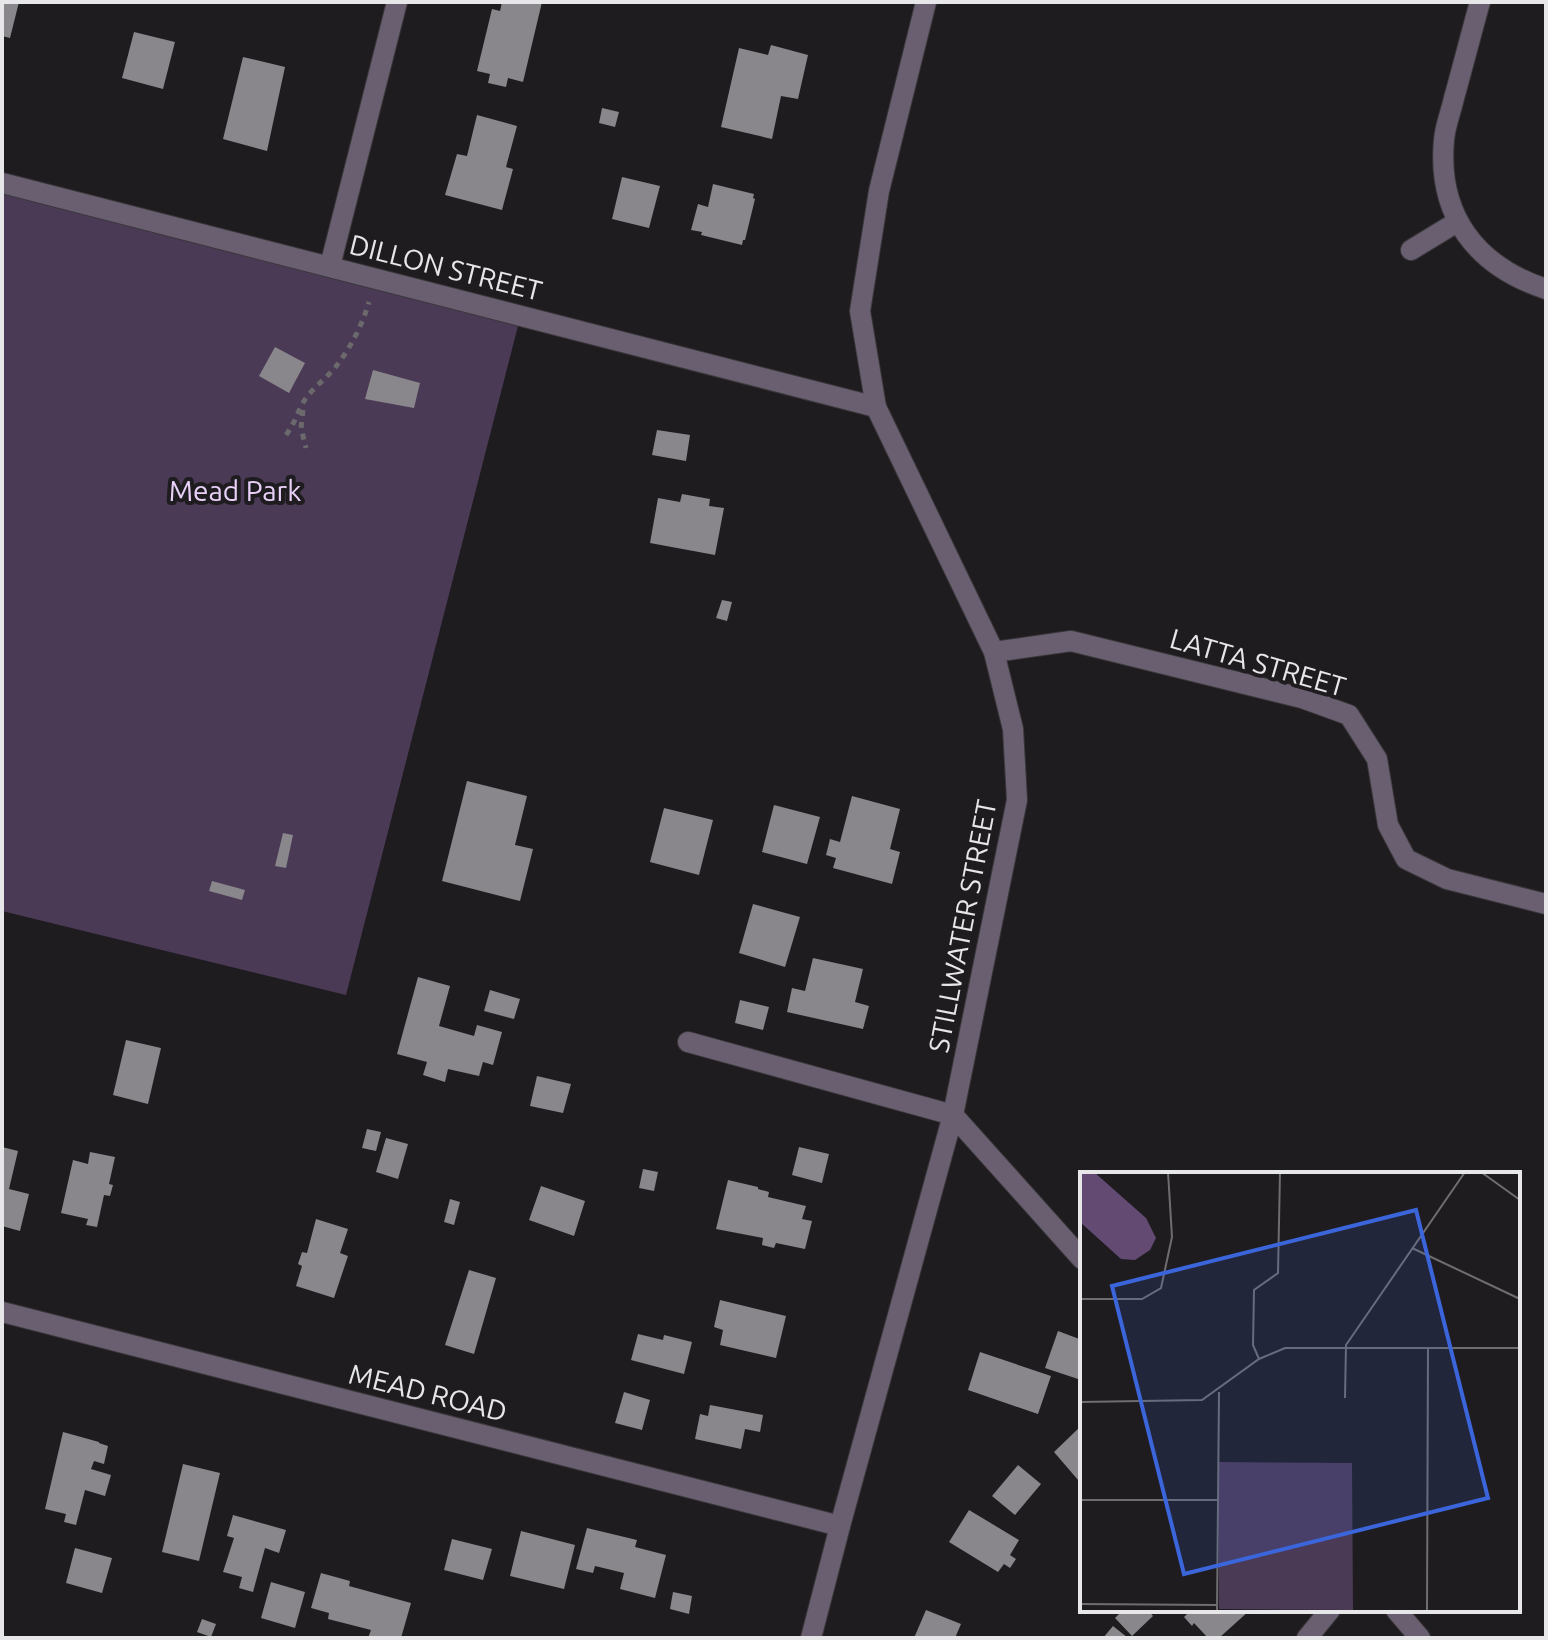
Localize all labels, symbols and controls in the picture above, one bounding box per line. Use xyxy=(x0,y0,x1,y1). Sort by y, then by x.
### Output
street label: DILLON STREET xyxy=(347,228,546,306)
park label: Mead Park xyxy=(169,475,301,506)
street label: LATTA STREET xyxy=(1167,622,1350,702)
street label: STILLWATER STREET xyxy=(922,797,1002,1055)
inset map xyxy=(1080,1172,1520,1612)
street label: MEAD ROAD xyxy=(346,1357,510,1427)

